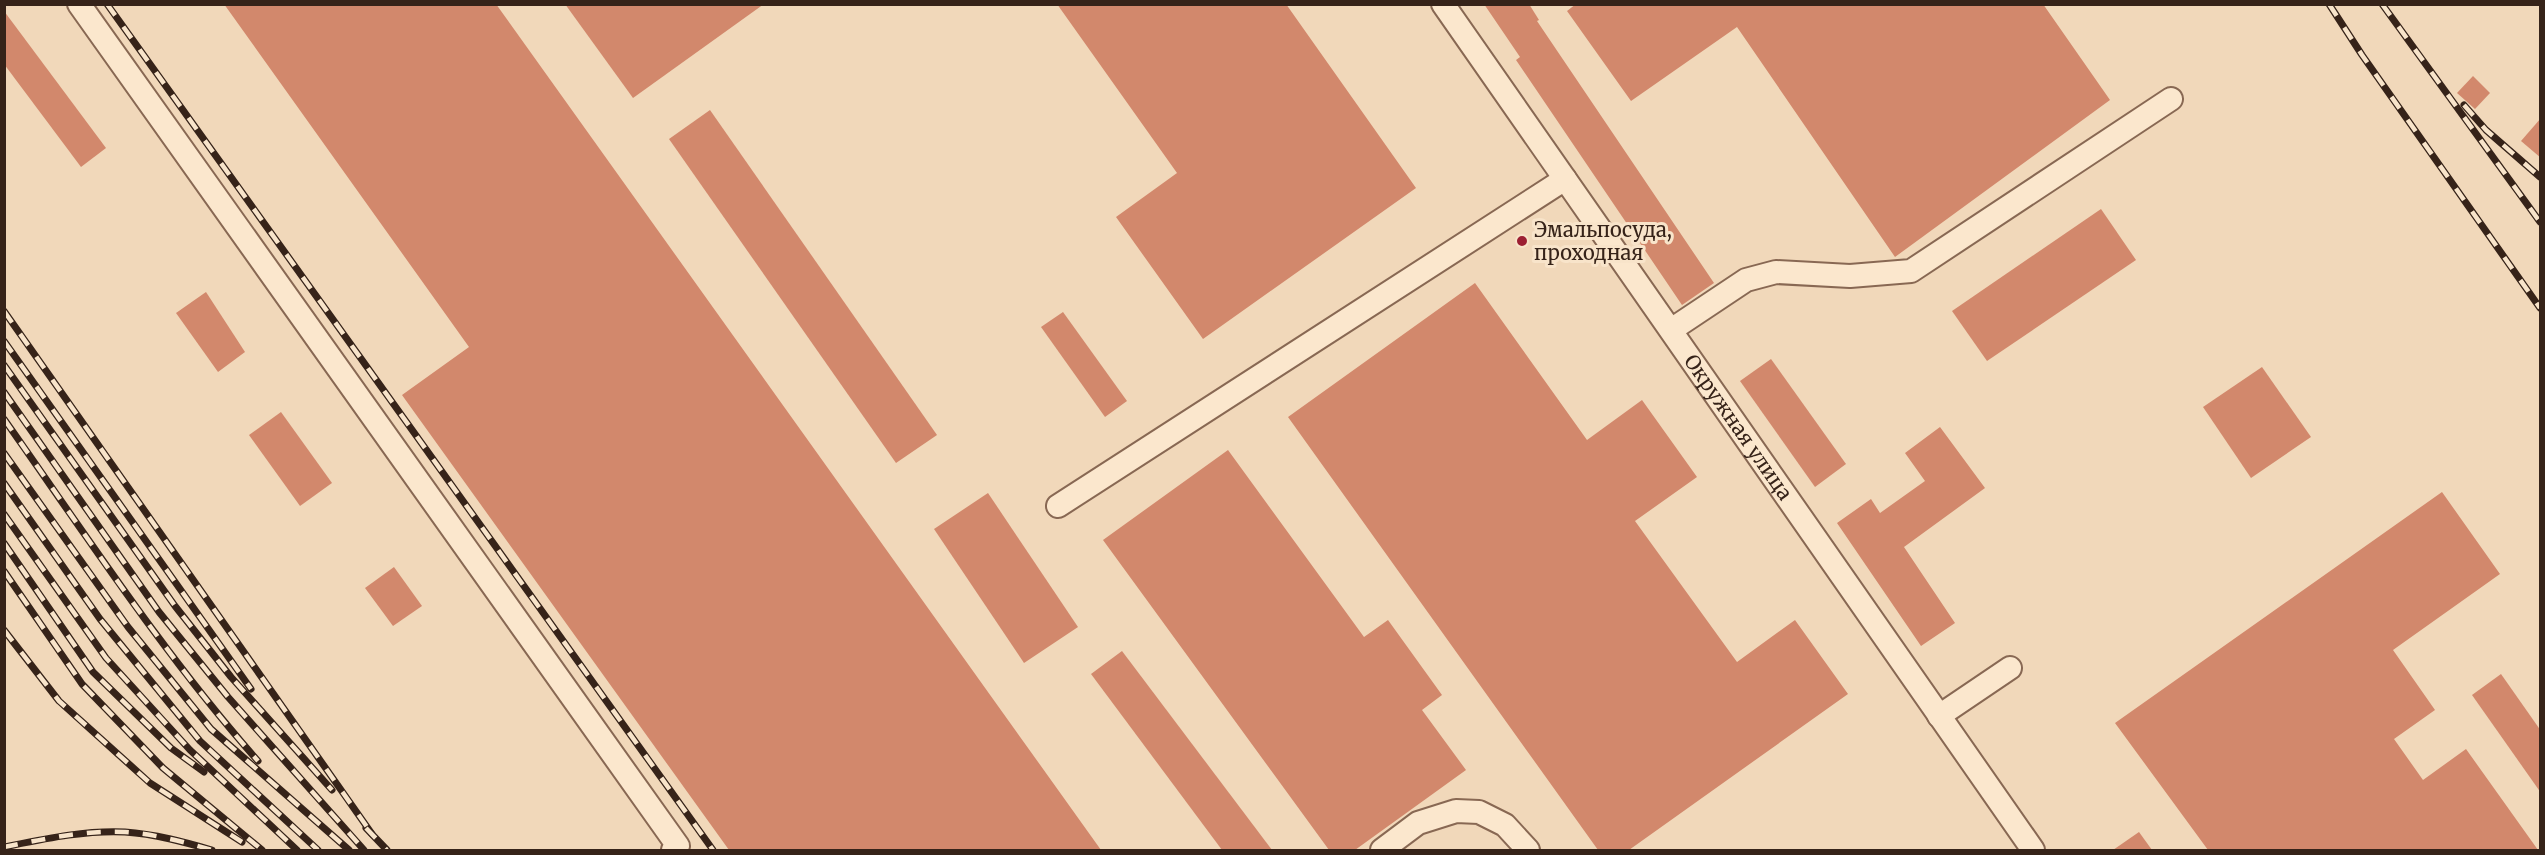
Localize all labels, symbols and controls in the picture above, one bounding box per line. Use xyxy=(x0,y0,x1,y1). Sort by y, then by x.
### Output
place label: Эмальпосуда, проходная xyxy=(1534,217,1672,265)
marker: Эмальпосуда, проходная xyxy=(1515,234,1529,248)
street label: Окружная улица xyxy=(1679,349,1798,505)

